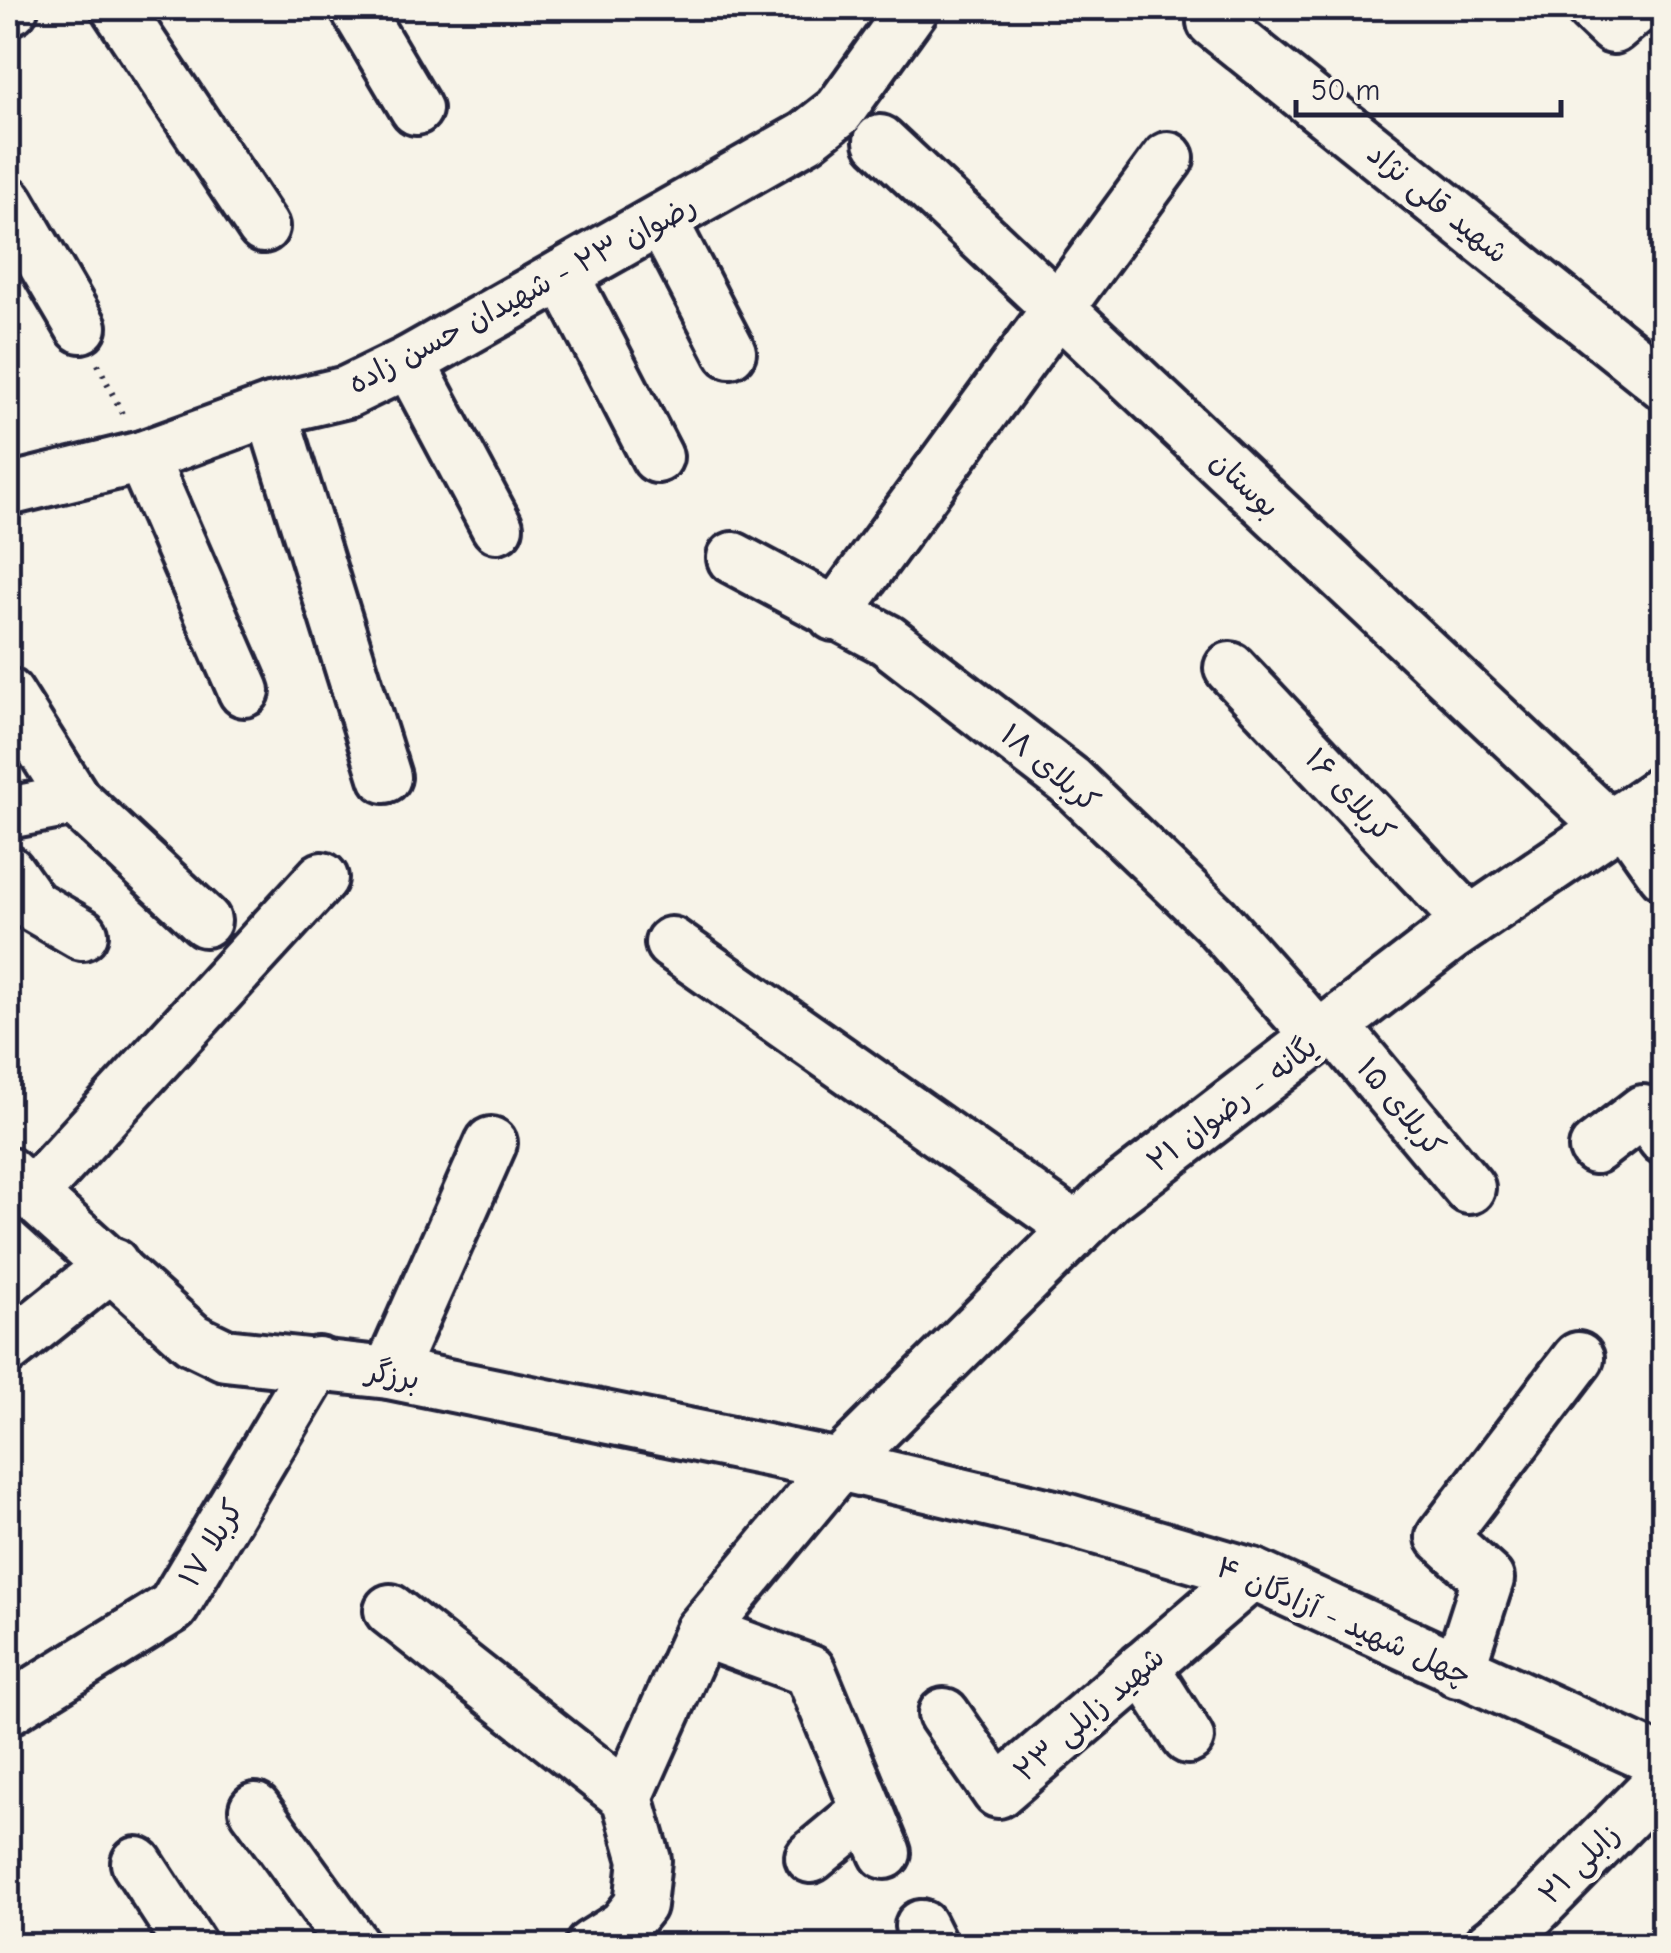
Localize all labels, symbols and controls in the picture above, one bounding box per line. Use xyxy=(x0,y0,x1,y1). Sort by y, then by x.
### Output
scale bar xyxy=(1296,55,1561,117)
text: 50 m xyxy=(1311,73,1380,108)
street label: شهید قلی نژاد xyxy=(1360,136,1515,271)
street label: رضوان ۲۳ - شهیدان حسن زاده xyxy=(342,188,702,401)
street label: بوستان xyxy=(1203,444,1287,525)
street label: کربلای ۱۸ xyxy=(993,717,1106,820)
street label: کربلای ۱۶ xyxy=(1298,741,1402,849)
street label: یگانه - رضوان ۲۱ xyxy=(1140,1029,1324,1180)
street label: کربلای ۱۵ xyxy=(1349,1051,1452,1164)
street label: برزگر xyxy=(361,1353,422,1397)
street label: کربلا ۱۷ xyxy=(172,1493,251,1593)
street label: چهل شهید - آزادگان ۴ xyxy=(1210,1549,1477,1694)
street label: شهید زابلی ۲۳ xyxy=(1007,1640,1172,1790)
street label: زابلی ۲۱ xyxy=(1532,1817,1627,1912)

